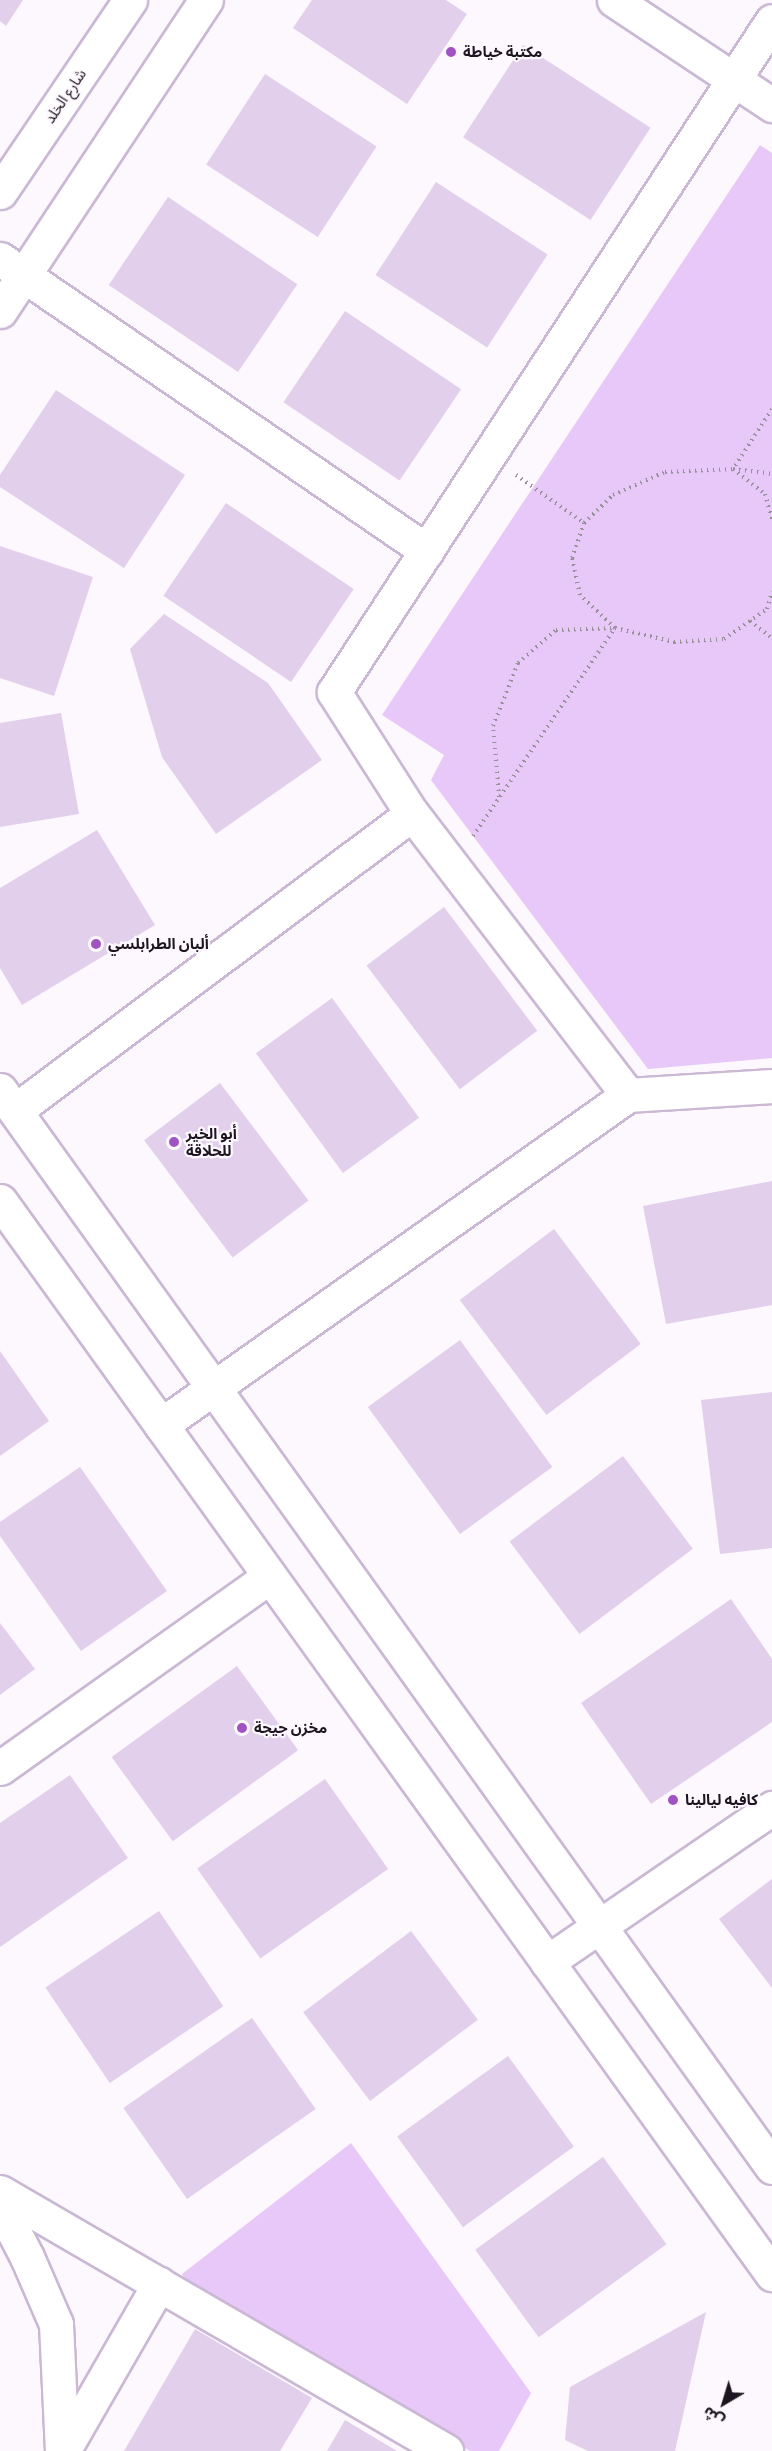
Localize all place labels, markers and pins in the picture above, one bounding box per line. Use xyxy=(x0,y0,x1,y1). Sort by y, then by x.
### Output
place label: مكتبة خياطة xyxy=(463,43,542,61)
marker: مكتبة خياطة xyxy=(444,45,458,59)
place label: ألبان الطرابلسي xyxy=(108,935,209,953)
marker: ألبان الطرابلسي xyxy=(89,937,103,951)
place label: أبو الخير للحلاقة xyxy=(186,1124,237,1159)
marker: أبو الخير للحلاقة xyxy=(167,1135,181,1149)
place label: مخزن جيجة xyxy=(254,1719,327,1737)
marker: مخزن جيجة xyxy=(235,1721,249,1735)
place label: كافيه ليالينا xyxy=(685,1791,758,1809)
marker: كافيه ليالينا xyxy=(666,1793,680,1807)

